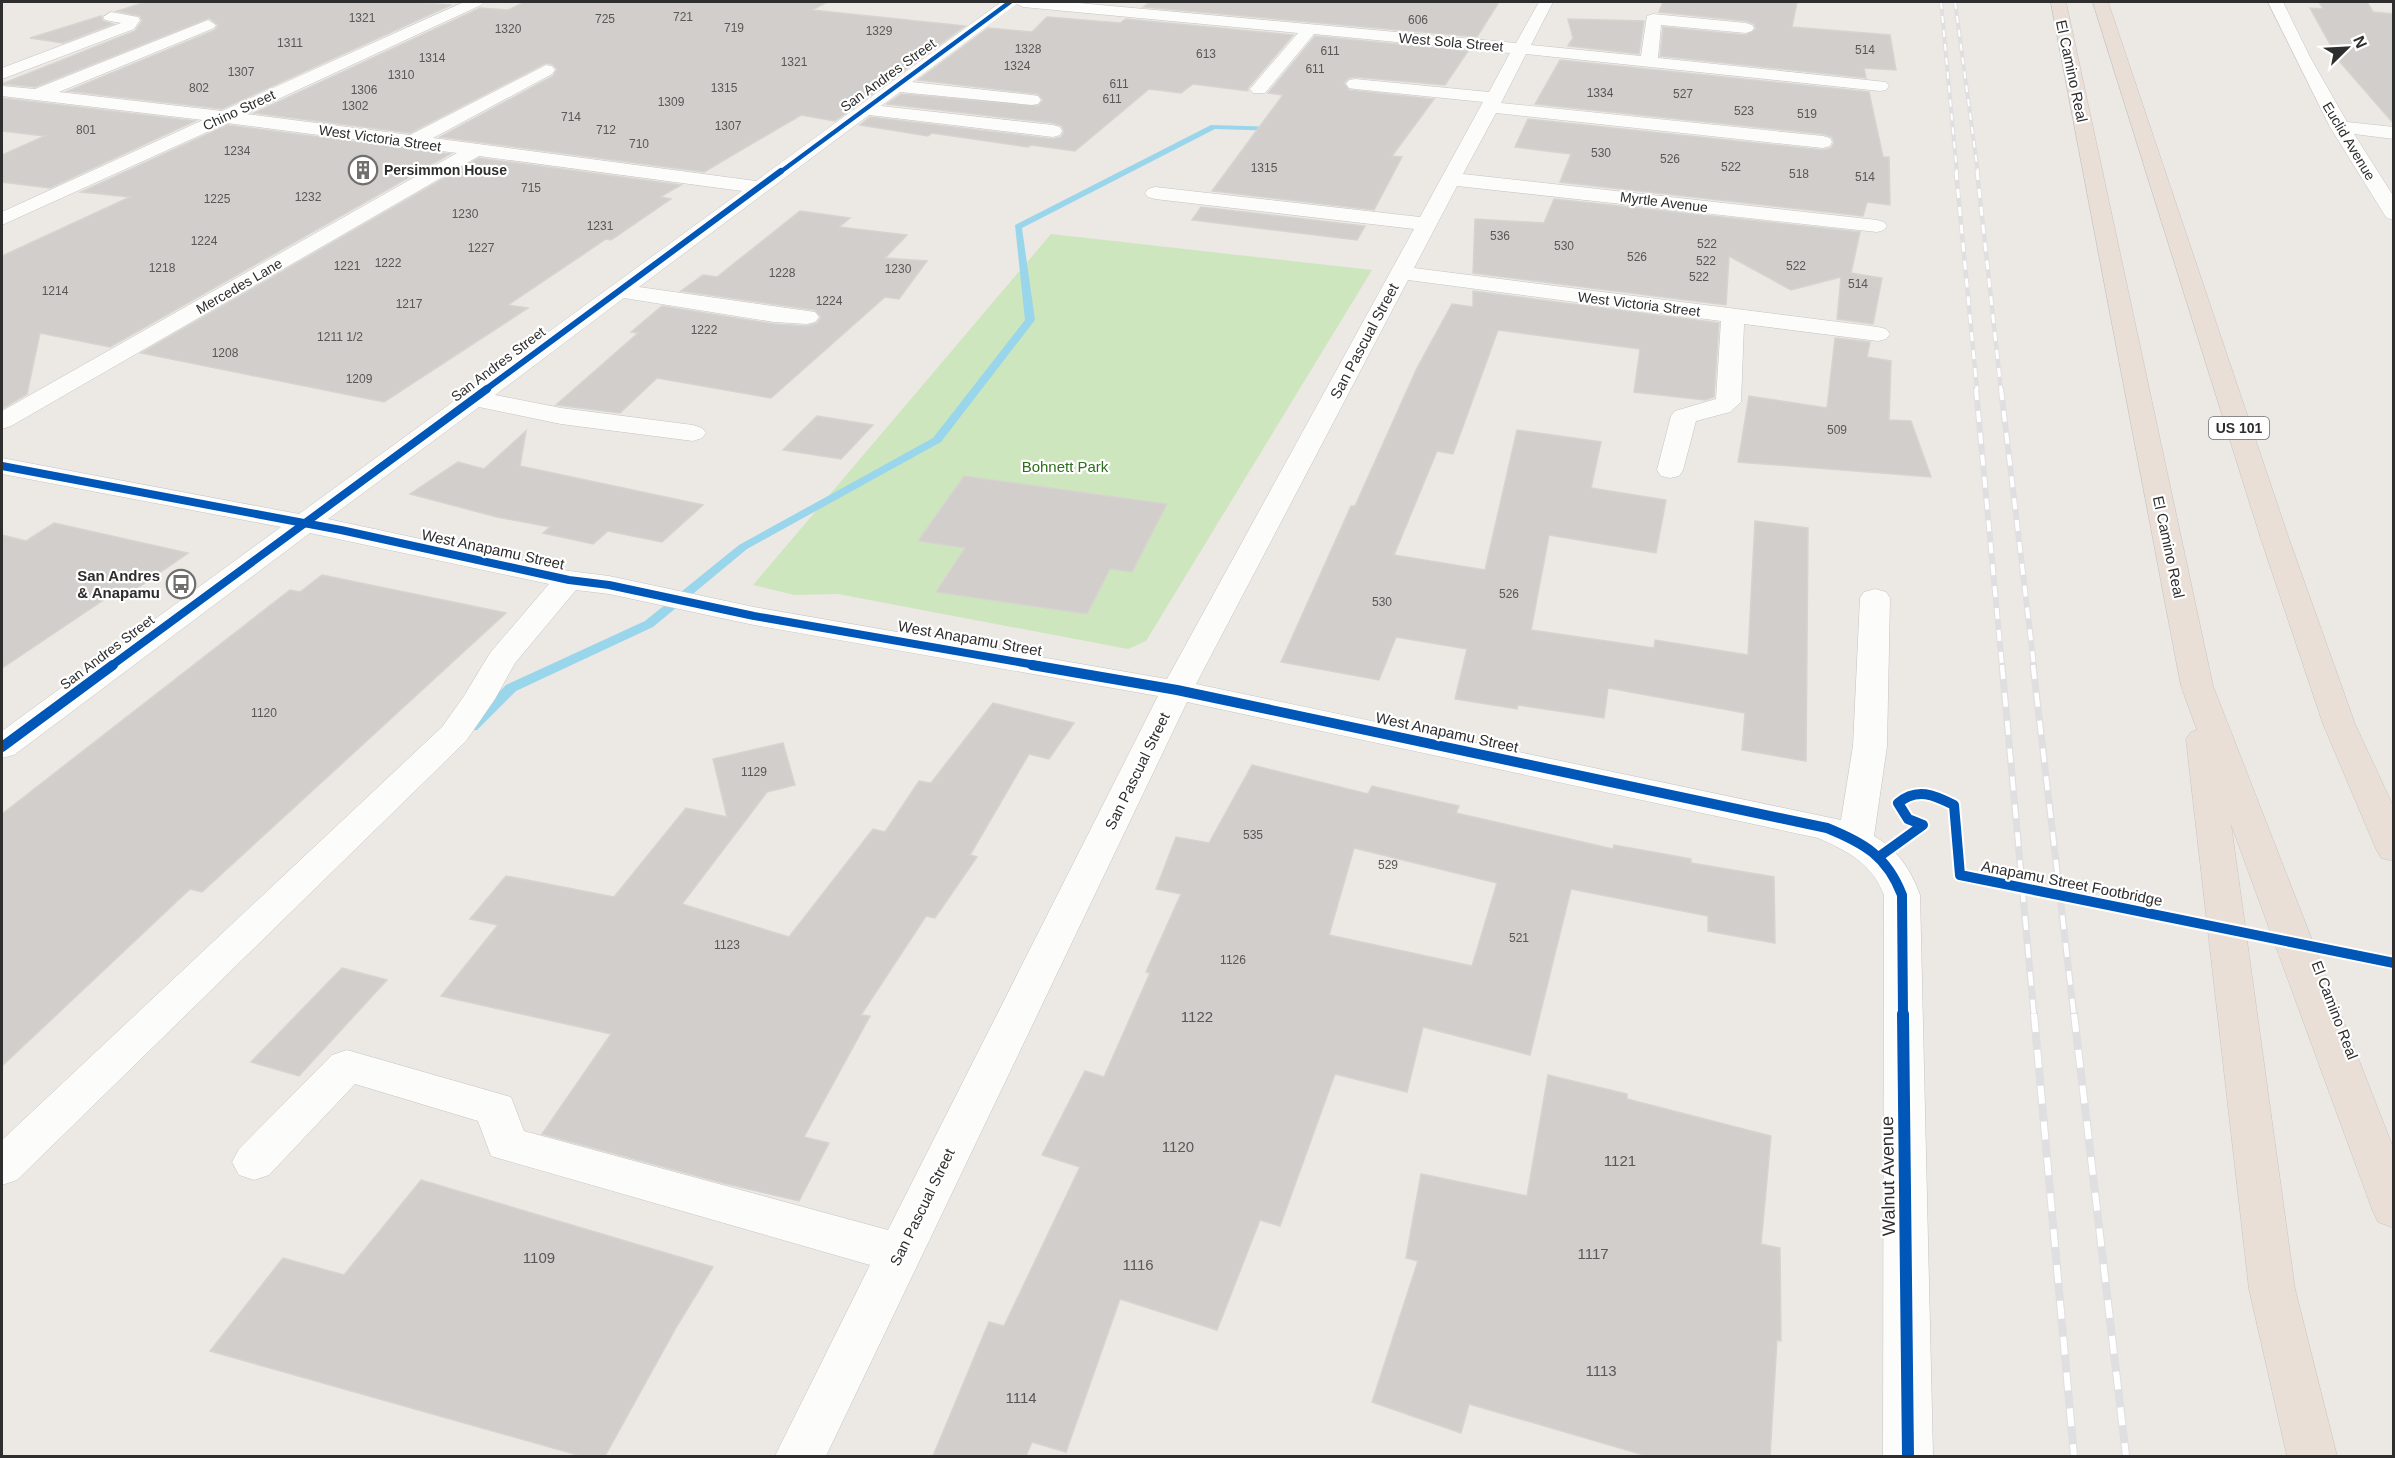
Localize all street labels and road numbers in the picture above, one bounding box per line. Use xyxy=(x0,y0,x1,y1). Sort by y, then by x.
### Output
street label: El Camino Real xyxy=(2053,18,2091,124)
street label: West Sola Street xyxy=(1398,29,1504,55)
street label: San Andres Street xyxy=(837,35,939,115)
street label: Chino Street xyxy=(200,86,278,134)
street label: Euclid Avenue xyxy=(2319,99,2379,183)
street label: West Victoria Street xyxy=(318,122,442,155)
street label: Myrtle Avenue xyxy=(1619,189,1709,215)
street label: Mercedes Lane xyxy=(193,255,285,317)
street label: San Pascual Street xyxy=(1326,280,1402,402)
street label: West Victoria Street xyxy=(1577,289,1701,319)
street label: San Andres Street xyxy=(448,323,548,405)
road number: US 101 xyxy=(2209,417,2269,439)
street label: El Camino Real xyxy=(2150,494,2188,600)
street label: West Anapamu Street xyxy=(420,526,567,573)
street label: San Andres Street xyxy=(57,611,157,693)
street label: West Anapamu Street xyxy=(897,617,1044,659)
street label: San Pascual Street xyxy=(1101,709,1173,832)
street label: West Anapamu Street xyxy=(1374,709,1521,756)
street label: Anapamu Street Footbridge xyxy=(1980,857,2164,909)
street label: El Camino Real xyxy=(2308,958,2362,1062)
street label: Walnut Avenue xyxy=(1877,1116,1899,1236)
street label: San Pascual Street xyxy=(886,1145,958,1268)

